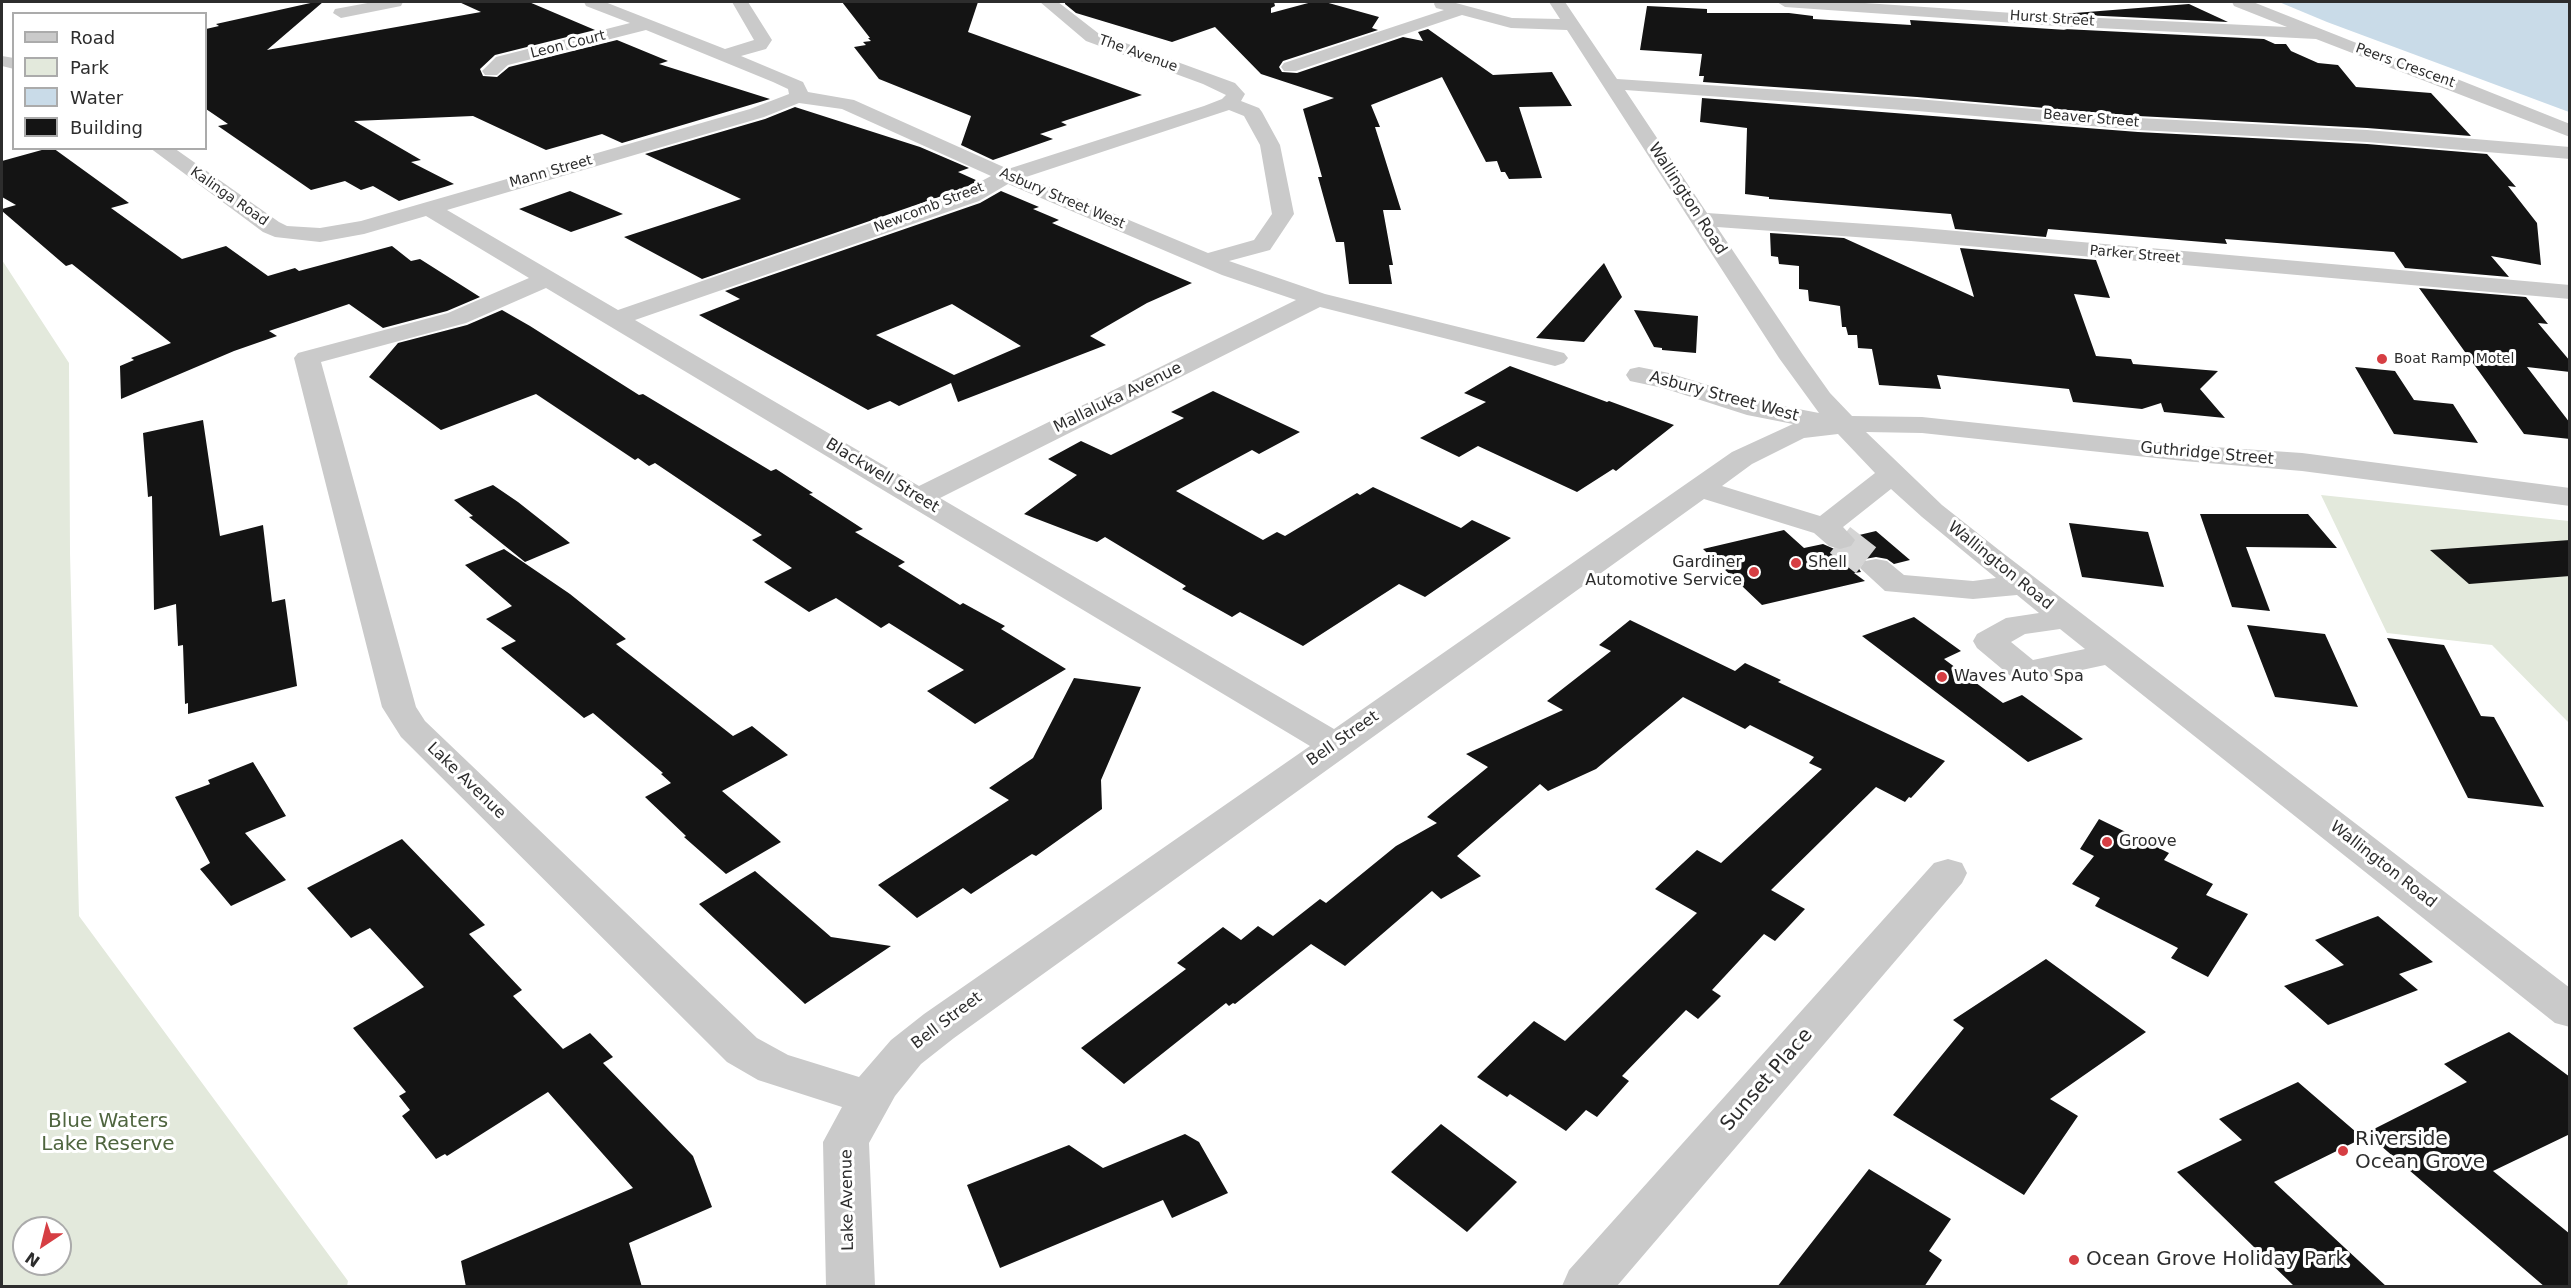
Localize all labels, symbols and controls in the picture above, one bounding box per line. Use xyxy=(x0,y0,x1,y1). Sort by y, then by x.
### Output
street label: Hurst Street xyxy=(2009,8,2095,30)
legend xyxy=(12,12,207,150)
text: Road xyxy=(70,27,115,48)
street label: Leon Court xyxy=(529,28,607,62)
street label: The Avenue xyxy=(1096,32,1180,76)
street label: Peers Crescent xyxy=(2353,40,2457,92)
text: Park xyxy=(70,57,109,78)
text: Water xyxy=(70,87,123,108)
street label: Beaver Street xyxy=(2042,106,2140,132)
text: Building xyxy=(70,117,143,138)
street label: Wallington Road xyxy=(1644,139,1730,259)
street label: Mann Street xyxy=(508,152,594,192)
street label: Kalinga Road xyxy=(187,164,271,230)
street label: Asbury Street West xyxy=(997,165,1127,233)
street label: Newcomb Street xyxy=(872,179,986,237)
street label: Parker Street xyxy=(2089,243,2181,267)
place label: Boat Ramp Motel xyxy=(2394,351,2514,367)
marker: Boat Ramp Motel xyxy=(2375,352,2389,366)
street label: Mallaluka Avenue xyxy=(1051,359,1185,437)
street label: Asbury Street West xyxy=(1647,368,1801,426)
street label: Blackwell Street xyxy=(822,435,942,517)
street label: Guthridge Street xyxy=(2139,439,2275,469)
street label: Wallington Road xyxy=(1944,518,2056,614)
place label: Gardiner Automotive Service xyxy=(1585,553,1742,591)
place label: Shell xyxy=(1808,553,1847,573)
marker: Shell xyxy=(1789,556,1803,570)
marker: Gardiner Automotive Service xyxy=(1747,565,1761,579)
place label: Waves Auto Spa xyxy=(1954,667,2084,687)
marker: Waves Auto Spa xyxy=(1935,670,1949,684)
street label: Bell Street xyxy=(1303,707,1383,771)
street label: Lake Avenue xyxy=(423,739,509,823)
street label: Wallington Road xyxy=(2326,818,2440,912)
place label: Groove xyxy=(2119,832,2177,852)
marker: Groove xyxy=(2100,835,2114,849)
street label: Bell Street xyxy=(908,988,986,1054)
street label: Sunset Place xyxy=(1716,1024,1818,1136)
park label: Blue Waters Lake Reserve xyxy=(41,1110,175,1157)
place label: Riverside Ocean Grove xyxy=(2355,1128,2485,1175)
marker: Riverside Ocean Grove xyxy=(2336,1144,2350,1158)
street label: Lake Avenue xyxy=(838,1149,858,1251)
north arrow xyxy=(12,1216,72,1276)
text: N xyxy=(22,1248,43,1271)
place label: Ocean Grove Holiday Park xyxy=(2086,1248,2347,1272)
marker: Ocean Grove Holiday Park xyxy=(2067,1253,2081,1267)

